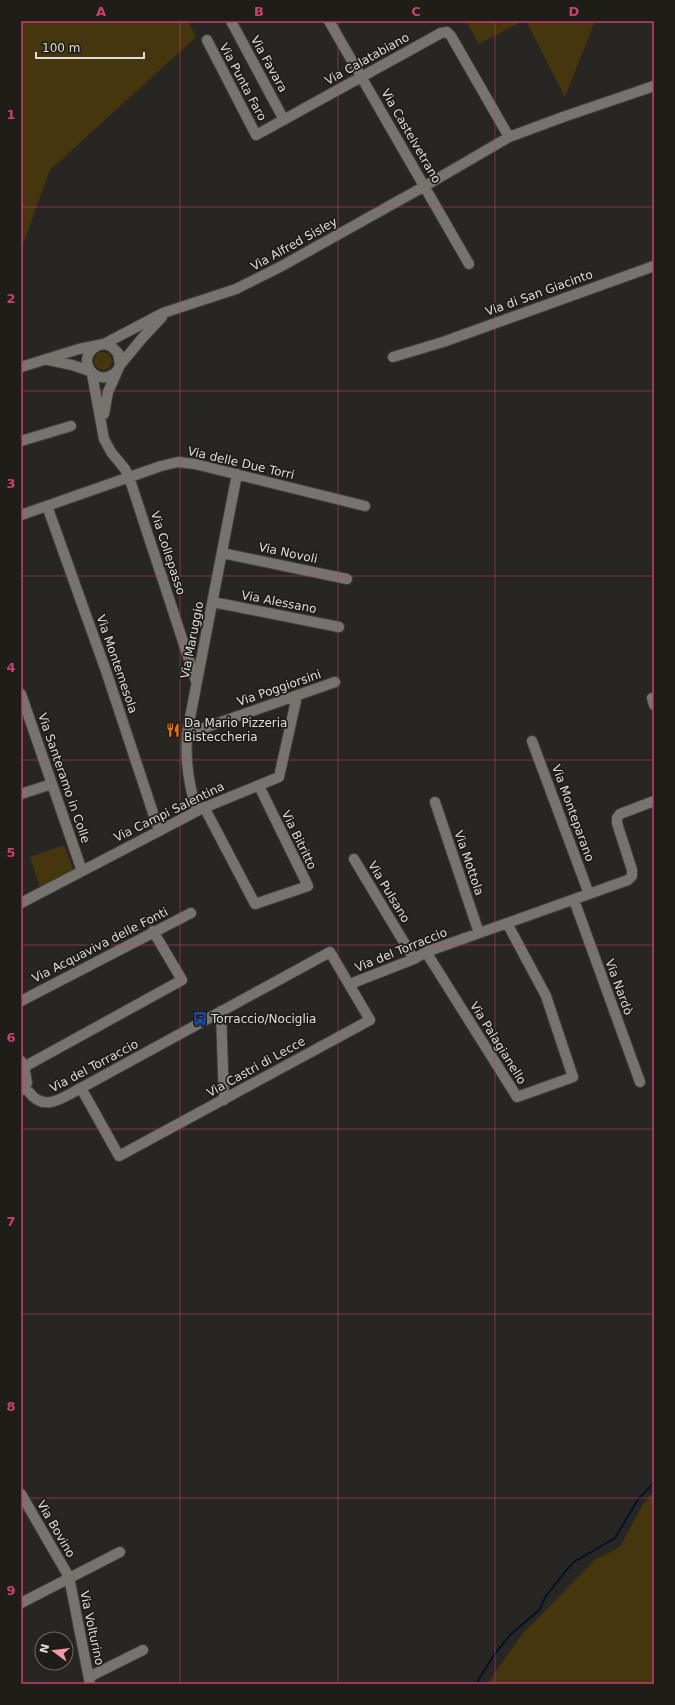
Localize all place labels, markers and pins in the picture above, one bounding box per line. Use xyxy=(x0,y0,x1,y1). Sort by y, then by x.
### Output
place label: Da Mario Pizzeria Bisteccheria xyxy=(184,716,287,744)
restaurant icon: Da Mario Pizzeria Bisteccheria xyxy=(165,722,181,738)
bus stop icon: Torraccio/Nociglia xyxy=(192,1011,208,1027)
place label: Torraccio/Nociglia xyxy=(210,1012,316,1026)

